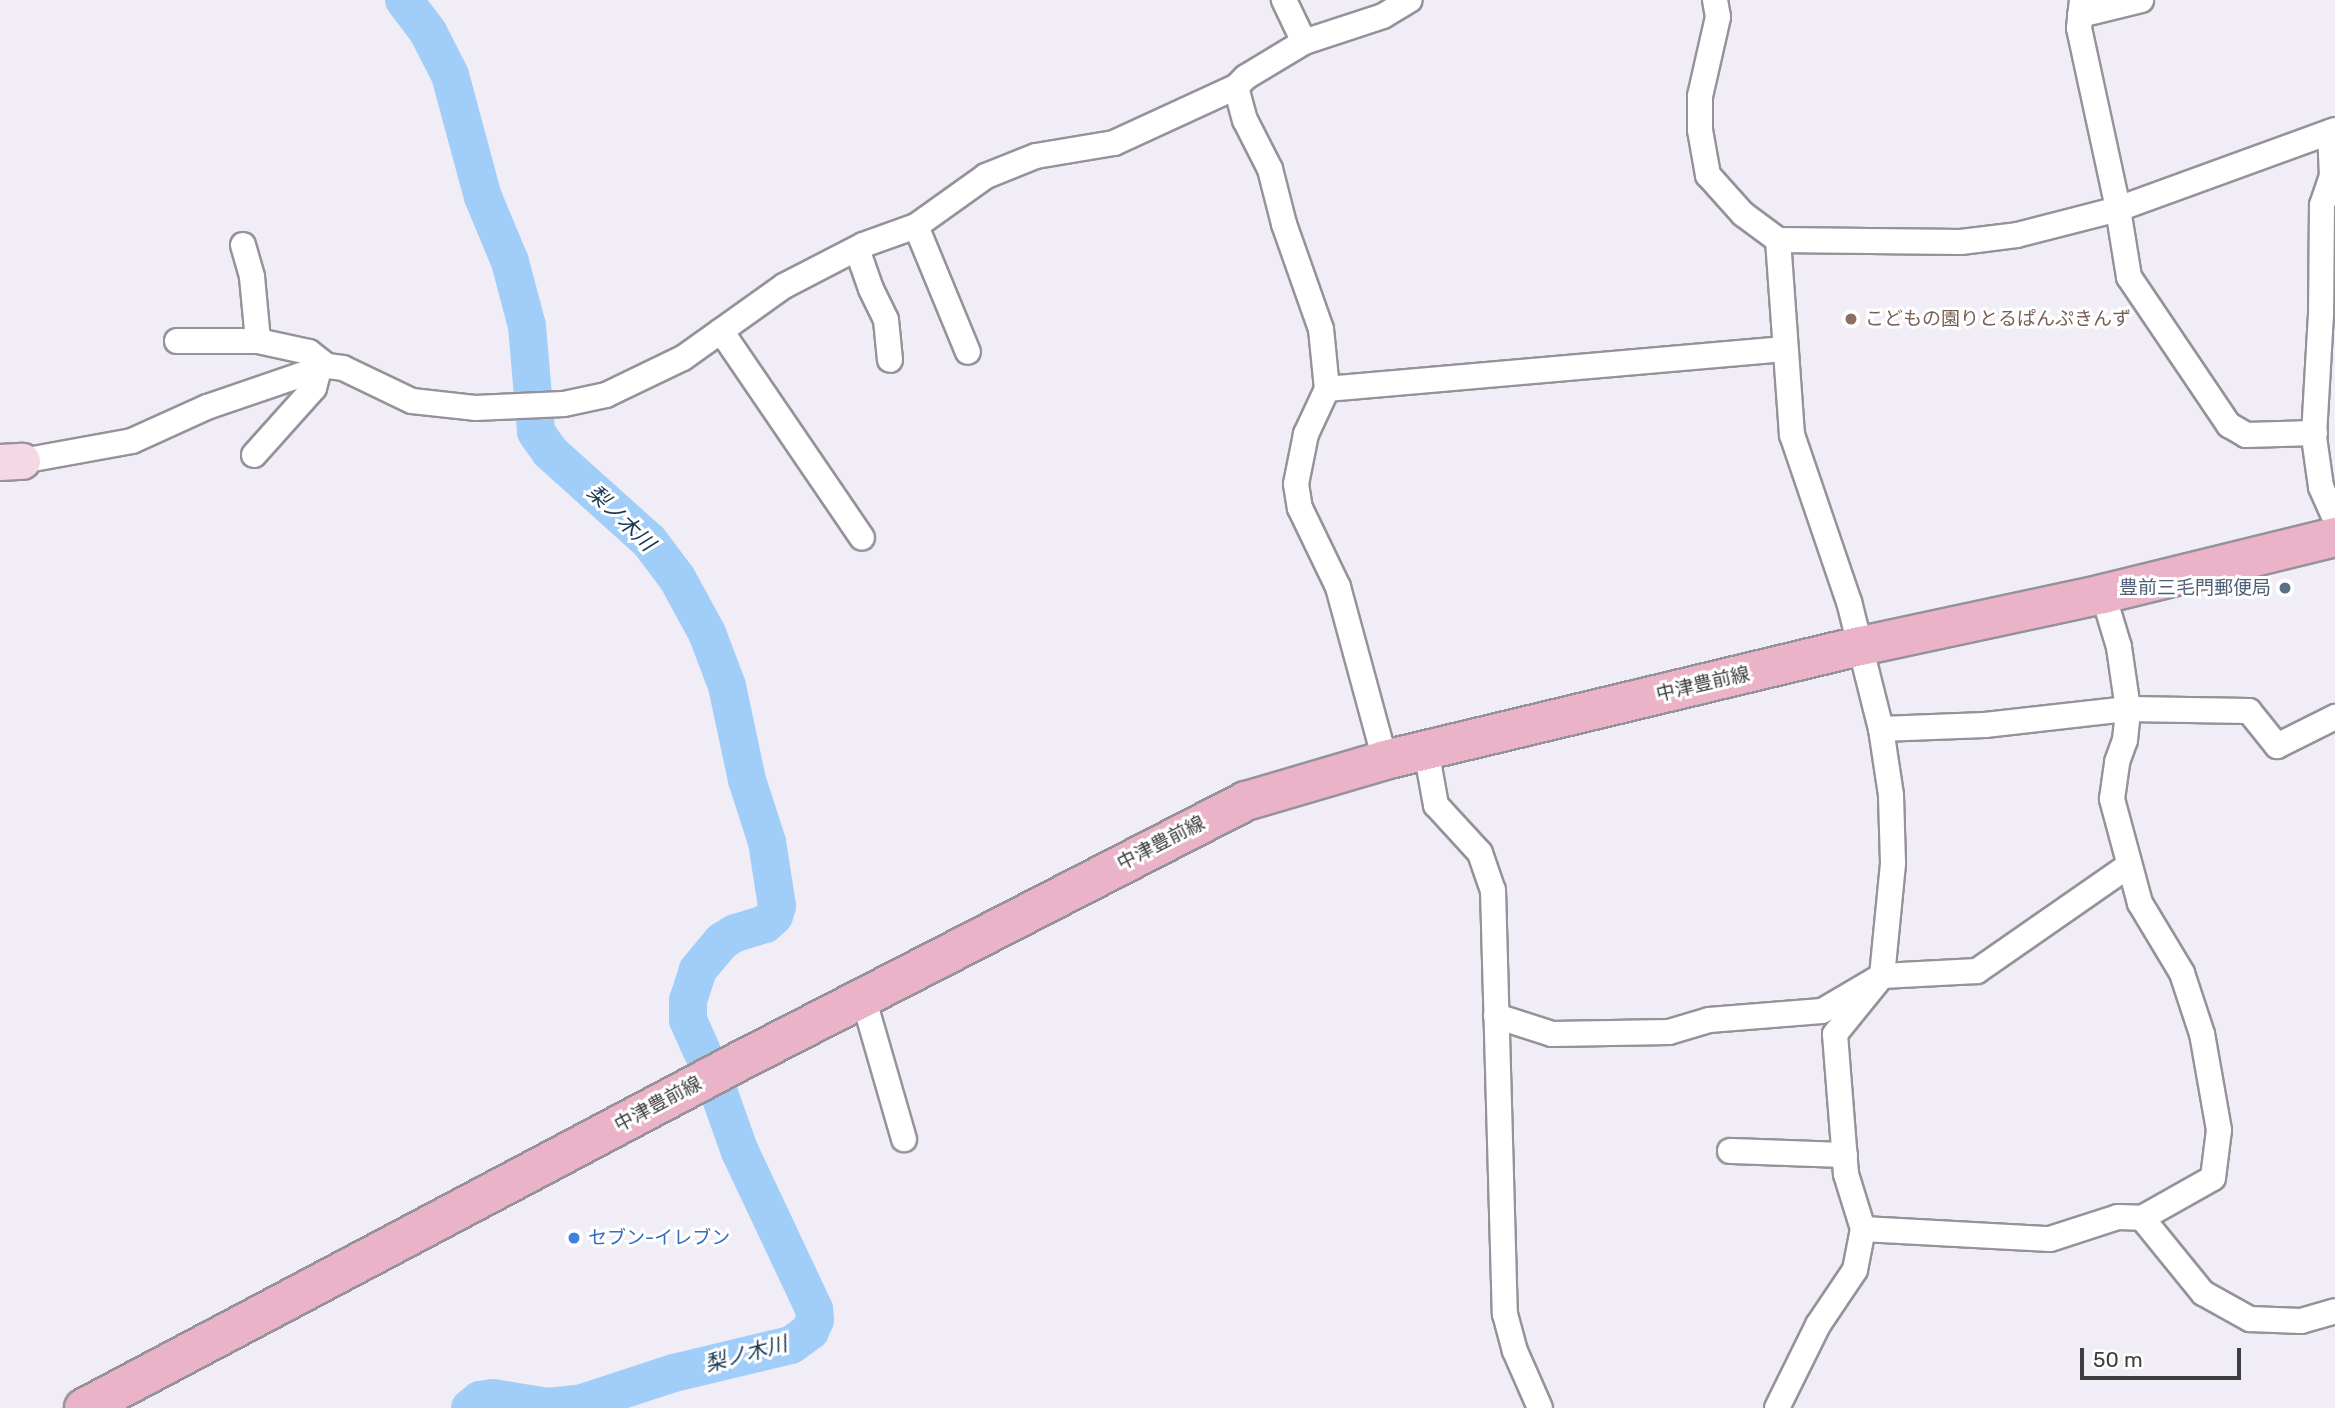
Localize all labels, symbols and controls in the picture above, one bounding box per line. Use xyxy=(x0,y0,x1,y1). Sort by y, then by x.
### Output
place label: こどもの園りとるぱんぷきんず xyxy=(1865,308,2131,330)
marker: こどもの園りとるぱんぷきんず xyxy=(1843,311,1859,327)
water label: 梨ノ木川 xyxy=(582,480,660,556)
place label: 豊前三毛門郵便局 xyxy=(2119,577,2271,599)
marker: 豊前三毛門郵便局 xyxy=(2277,580,2293,596)
street label: 中津豊前線 xyxy=(1654,662,1752,706)
street label: 中津豊前線 xyxy=(1114,811,1208,875)
street label: 中津豊前線 xyxy=(611,1072,705,1136)
place label: セブン-イレブン xyxy=(588,1227,730,1249)
marker: セブン-イレブン xyxy=(566,1230,582,1246)
water label: 梨ノ木川 xyxy=(702,1331,790,1377)
scale bar xyxy=(2083,1334,2244,1378)
text: 50 m xyxy=(2093,1347,2143,1372)

